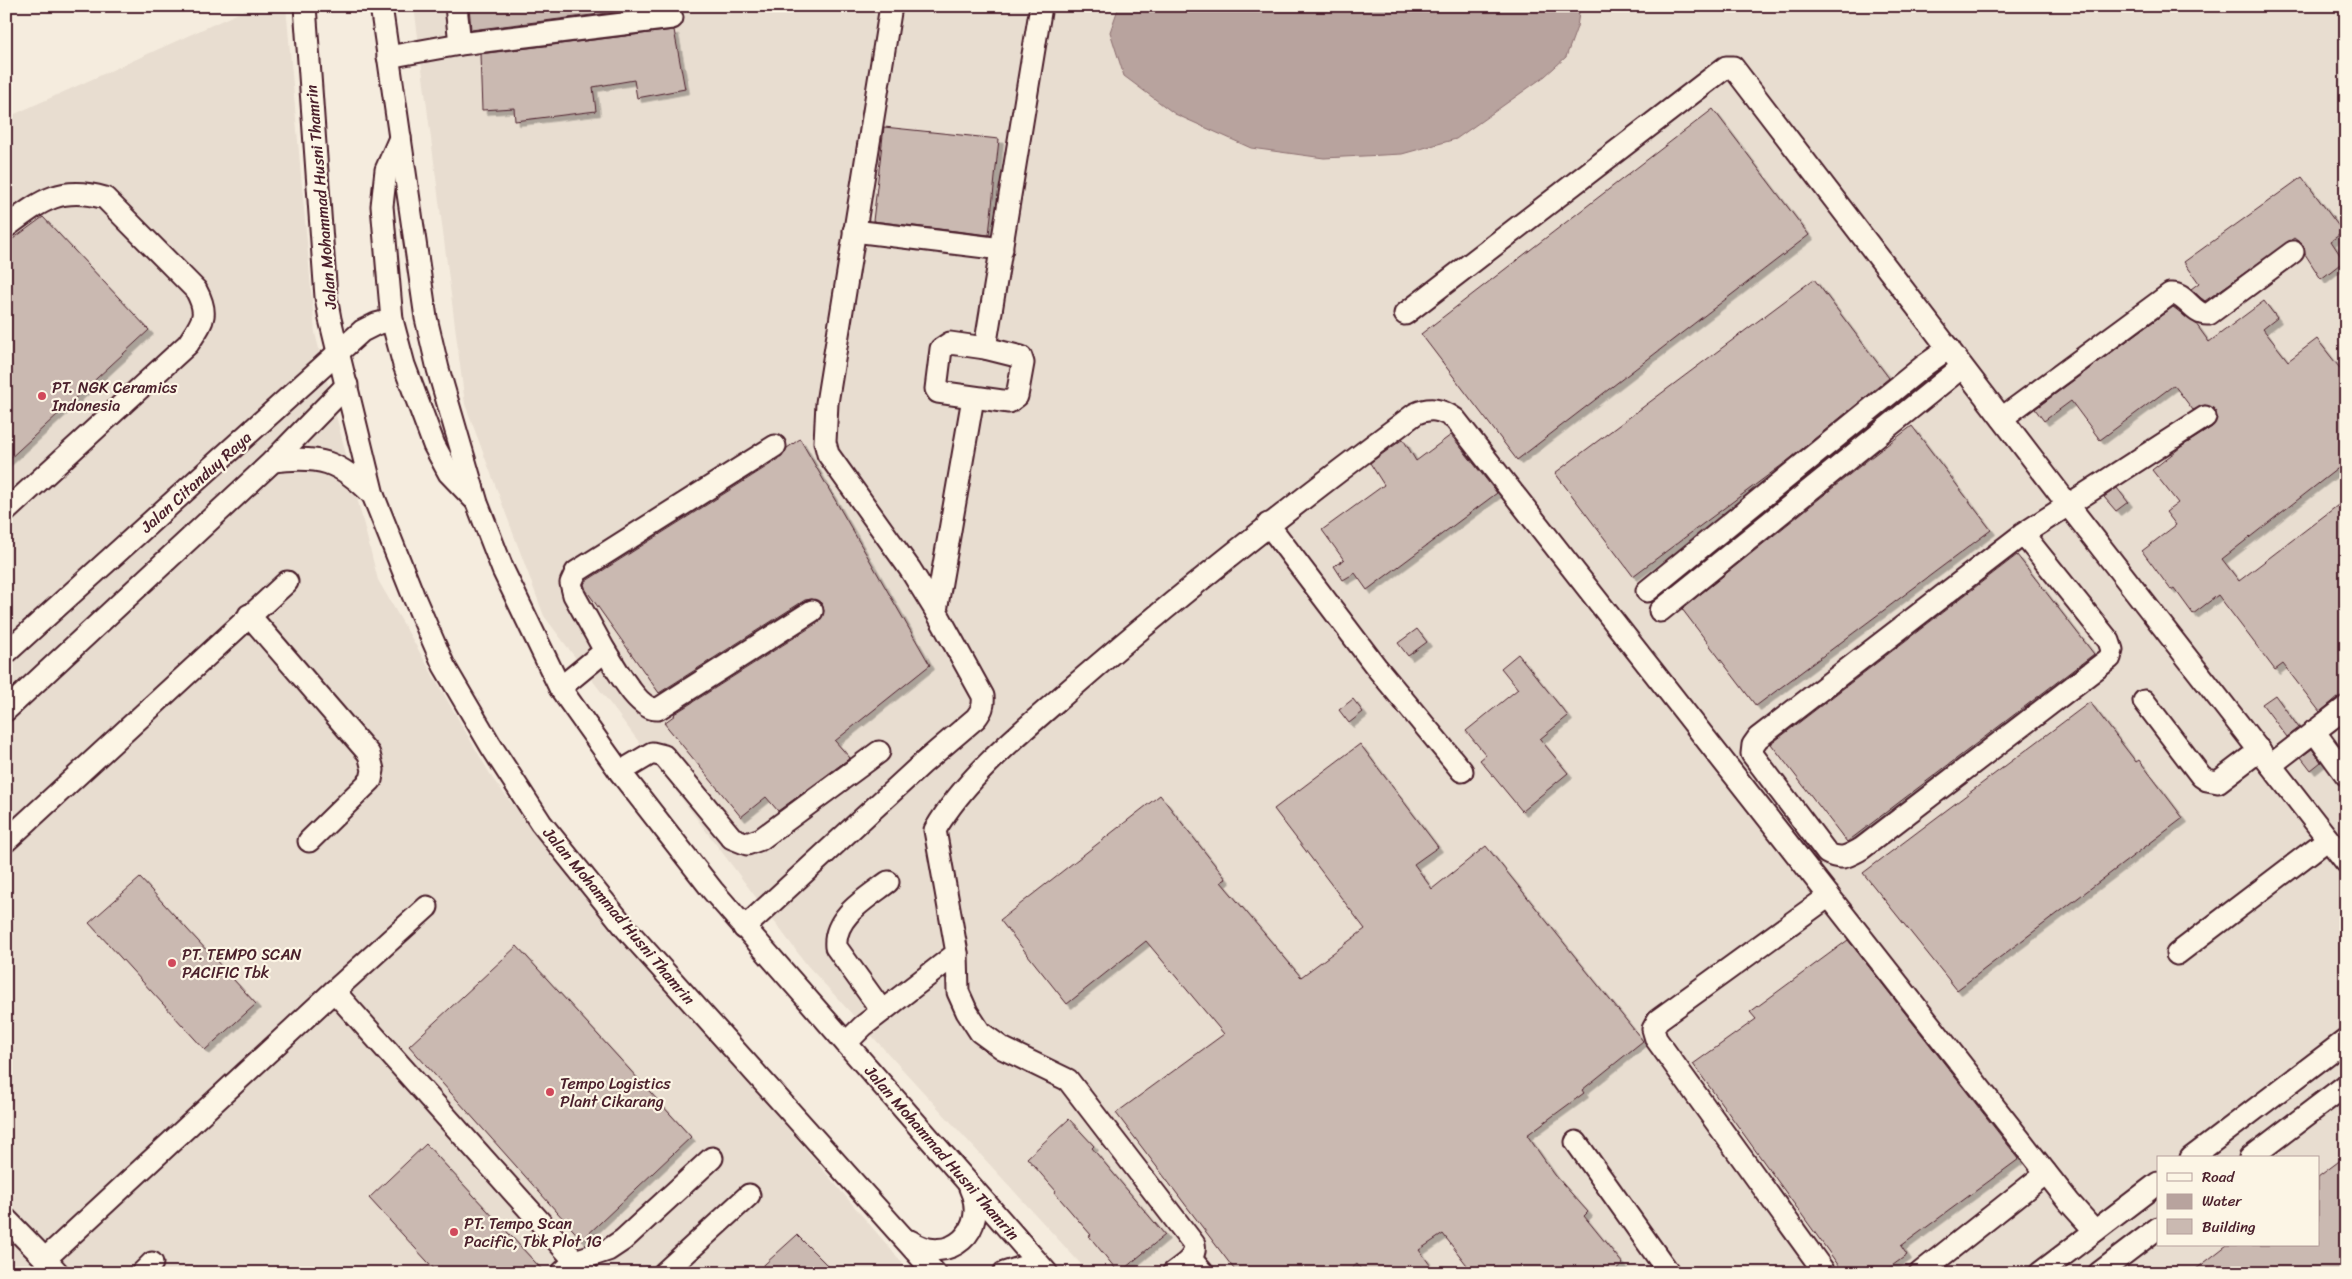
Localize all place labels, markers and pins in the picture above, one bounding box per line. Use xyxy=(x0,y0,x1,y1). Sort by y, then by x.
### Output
place label: PT. NGK Ceramics Indonesia xyxy=(51,373,178,420)
marker: PT. NGK Ceramics Indonesia xyxy=(36,390,48,402)
place label: PT. TEMPO SCAN PACIFIC Tbk xyxy=(182,940,302,987)
marker: PT. TEMPO SCAN PACIFIC Tbk xyxy=(166,957,178,969)
place label: Tempo Logistics Plant Cikarang xyxy=(560,1069,671,1116)
marker: Tempo Logistics Plant Cikarang xyxy=(544,1086,556,1098)
place label: PT. Tempo Scan Pacific, Tbk Plot 1G xyxy=(464,1209,602,1256)
marker: PT. Tempo Scan Pacific, Tbk Plot 1G xyxy=(448,1226,460,1238)

